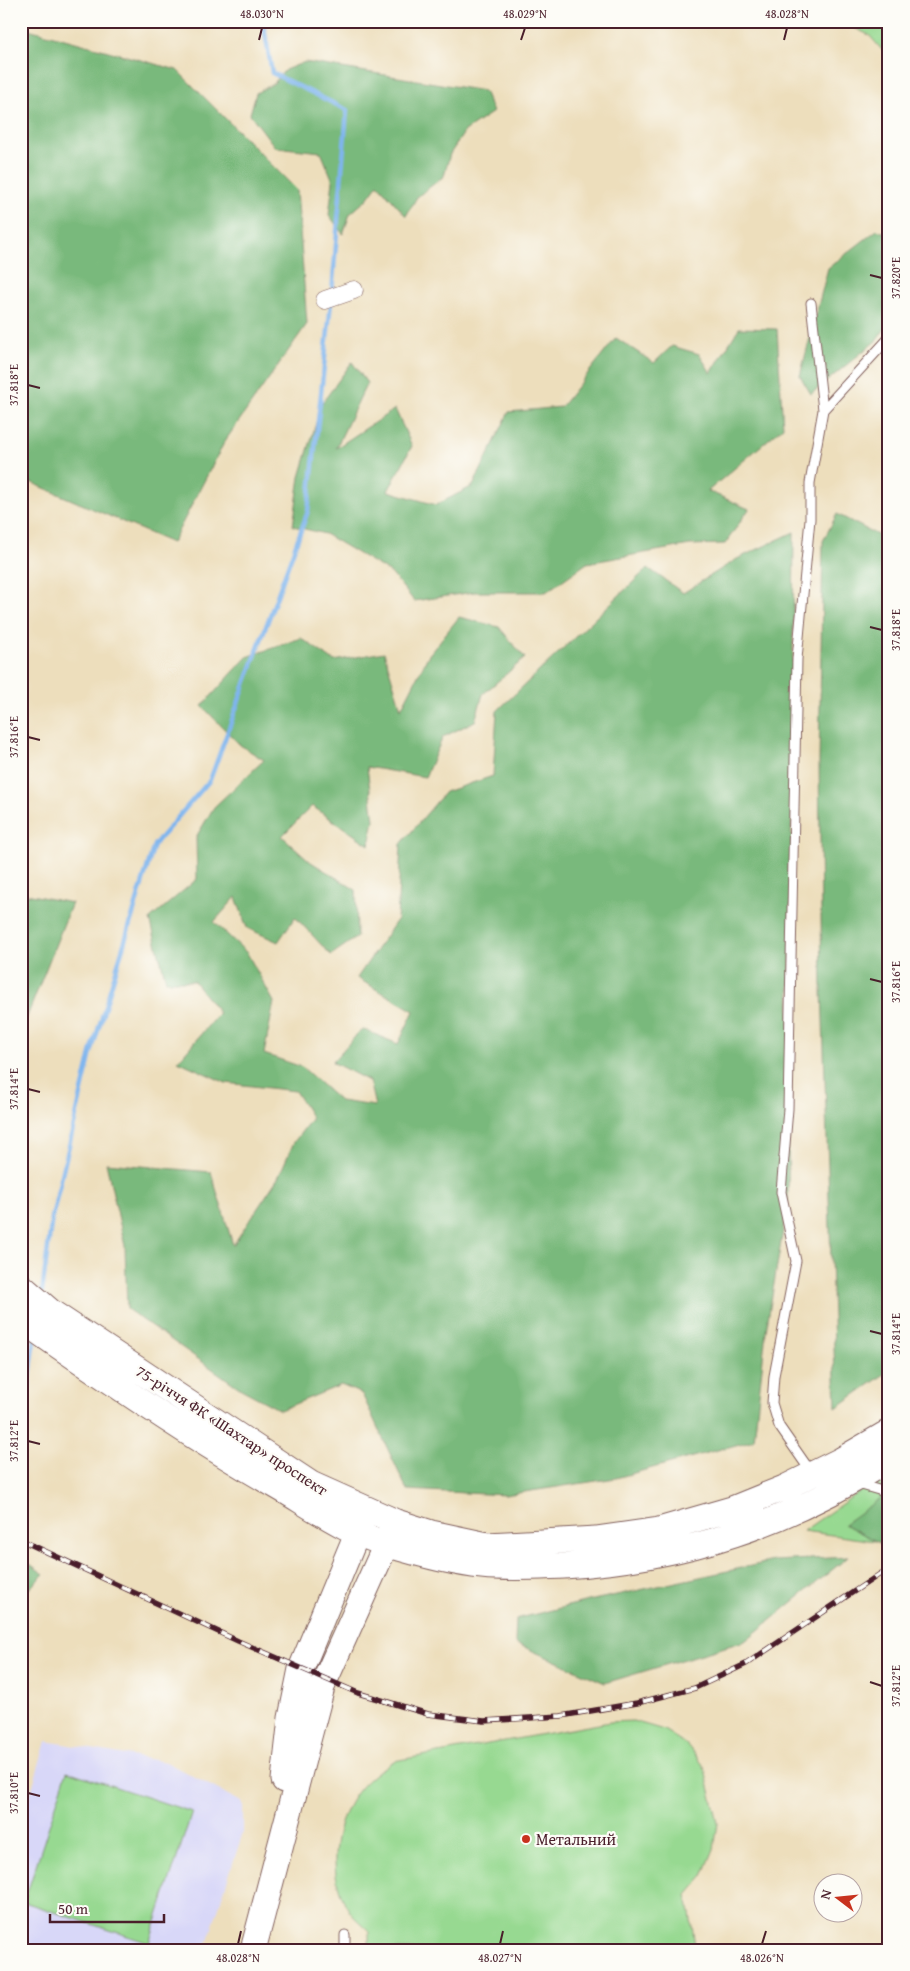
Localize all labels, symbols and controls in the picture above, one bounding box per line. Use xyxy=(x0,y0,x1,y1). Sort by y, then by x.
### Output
text: 48.030°N xyxy=(240,5,284,22)
text: 48.029°N xyxy=(503,5,547,22)
text: 48.028°N xyxy=(765,5,809,22)
text: 37.820°E xyxy=(887,257,904,299)
text: 37.818°E xyxy=(5,364,22,406)
text: 37.818°E xyxy=(887,609,904,651)
text: 37.816°E xyxy=(5,716,22,758)
text: 37.816°E xyxy=(887,961,904,1003)
text: 37.814°E xyxy=(5,1068,22,1110)
text: 37.814°E xyxy=(887,1313,904,1355)
street label: 75-річчя ФК «Шахтар» проспект xyxy=(131,1359,333,1501)
text: 37.812°E xyxy=(5,1420,22,1462)
text: 37.812°E xyxy=(887,1665,904,1707)
text: 37.810°E xyxy=(5,1772,22,1814)
place label: Метальний xyxy=(536,1827,617,1851)
marker: Метальний xyxy=(520,1833,532,1845)
north arrow xyxy=(812,1874,862,1924)
text: N xyxy=(815,1887,837,1902)
scale bar xyxy=(50,1891,164,1923)
text: 50 m xyxy=(58,1898,89,1919)
text: 48.028°N xyxy=(216,1949,260,1966)
text: 48.027°N xyxy=(478,1949,522,1966)
text: 48.026°N xyxy=(740,1949,784,1966)

